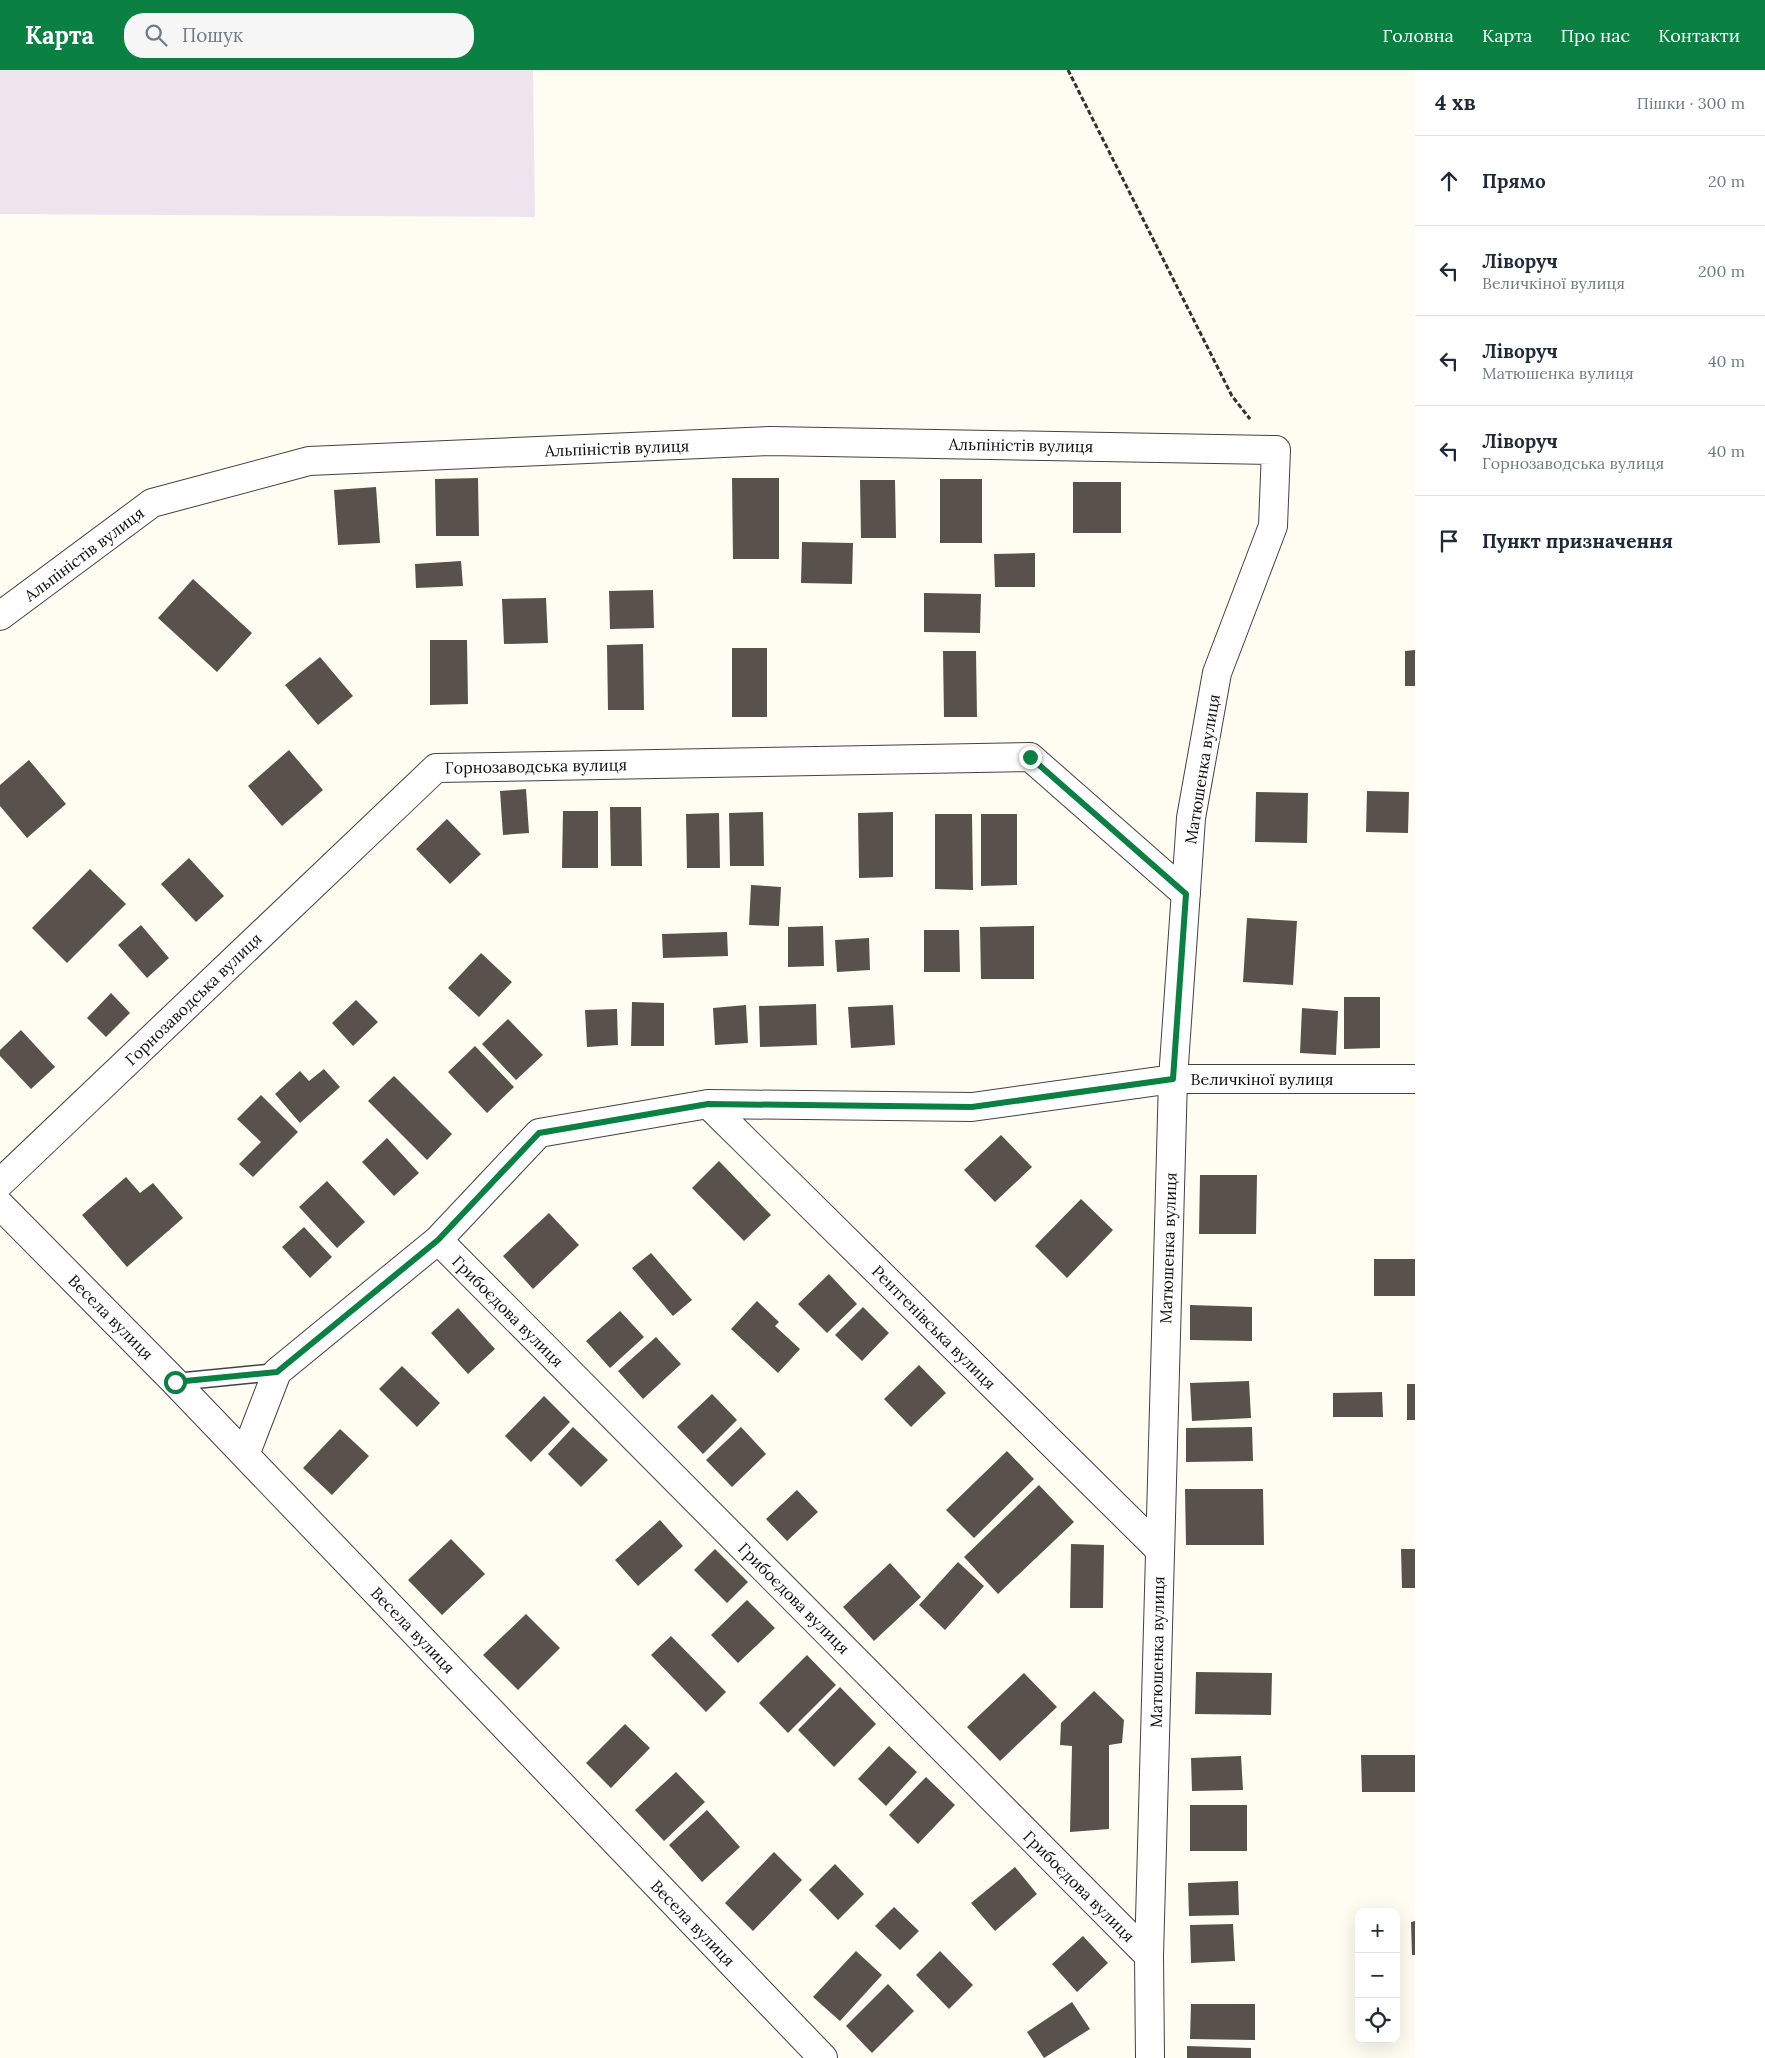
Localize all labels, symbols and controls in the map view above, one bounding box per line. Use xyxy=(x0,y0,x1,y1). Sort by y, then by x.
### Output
search box xyxy=(124,13,474,58)
text: Карта xyxy=(25,20,94,51)
icon: search xyxy=(142,21,170,49)
text: Пошук xyxy=(182,23,243,47)
text: Головна xyxy=(1382,24,1454,47)
text: Карта xyxy=(1482,24,1532,47)
text: Про нас xyxy=(1560,24,1630,47)
text: Контакти xyxy=(1658,24,1740,47)
text: 4 хв xyxy=(1435,89,1476,116)
text: Пішки · 300 m xyxy=(1637,93,1745,113)
icon: ahead xyxy=(1435,167,1463,195)
text: Прямо xyxy=(1482,169,1546,193)
text: 20 m xyxy=(1708,171,1745,191)
text: Ліворуч xyxy=(1482,249,1558,273)
icon: left xyxy=(1435,257,1463,285)
text: 200 m xyxy=(1698,261,1745,281)
text: Величкіної вулиця xyxy=(1482,273,1625,293)
text: Ліворуч xyxy=(1482,339,1558,363)
icon: left xyxy=(1435,347,1463,375)
text: 40 m xyxy=(1708,351,1745,371)
text: Матюшенка вулиця xyxy=(1482,363,1634,383)
text: Ліворуч xyxy=(1482,429,1558,453)
street label: Альпіністів вулиця xyxy=(948,434,1093,456)
street label: Альпіністів вулиця xyxy=(543,435,690,461)
icon: left xyxy=(1435,437,1463,465)
text: 40 m xyxy=(1708,441,1745,461)
text: Горнозаводська вулиця xyxy=(1482,453,1664,473)
street label: Альпіністів вулиця xyxy=(19,502,148,606)
icon: arrive xyxy=(1435,527,1463,555)
text: Пункт призначення xyxy=(1482,529,1673,553)
street label: Матюшенка вулиця xyxy=(1180,693,1224,845)
route end xyxy=(1019,746,1042,769)
street label: Горнозаводська вулиця xyxy=(445,754,627,778)
street label: Горнозаводська вулиця xyxy=(121,929,265,1069)
street label: Величкіної вулиця xyxy=(1191,1069,1333,1089)
street label: Матюшенка вулиця xyxy=(1155,1172,1181,1324)
street label: Грибоєдова вулиця xyxy=(448,1251,568,1371)
street label: Рентгенівська вулиця xyxy=(868,1261,1000,1393)
street label: Весела вулиця xyxy=(64,1270,158,1364)
route start xyxy=(164,1371,187,1394)
street label: Грибоєдова вулиця xyxy=(734,1538,854,1658)
street label: Матюшенка вулиця xyxy=(1146,1576,1168,1728)
street label: Весела вулиця xyxy=(367,1583,459,1677)
street label: Грибоєдова вулиця xyxy=(1019,1826,1139,1946)
street label: Весела вулиця xyxy=(647,1876,739,1970)
map controls xyxy=(1355,1908,1400,2043)
button: + xyxy=(1355,1908,1400,1953)
button: − xyxy=(1355,1953,1400,1998)
button: locate xyxy=(1355,1998,1400,2043)

